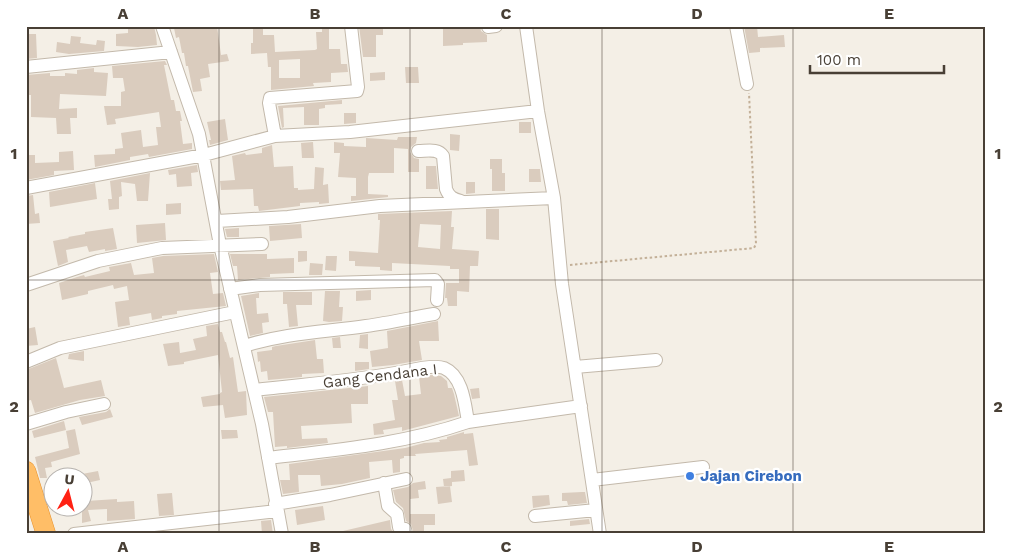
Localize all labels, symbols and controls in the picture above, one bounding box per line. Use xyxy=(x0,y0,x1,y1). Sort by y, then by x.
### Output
text: A xyxy=(118,4,129,23)
text: B xyxy=(310,4,321,23)
text: C xyxy=(501,4,512,23)
text: D xyxy=(691,4,703,23)
text: E xyxy=(884,4,894,23)
scale bar xyxy=(810,42,943,74)
text: 100 m xyxy=(817,51,861,69)
text: 1 xyxy=(11,144,17,163)
text: 1 xyxy=(995,144,1001,163)
street label: Gang Cendana I xyxy=(322,360,438,392)
text: 2 xyxy=(9,397,19,416)
text: 2 xyxy=(993,397,1003,416)
place label: Jajan Cirebon xyxy=(700,467,802,485)
north arrow xyxy=(42,468,92,518)
marker: Jajan Cirebon xyxy=(684,470,696,482)
text: U xyxy=(64,471,76,488)
text: A xyxy=(118,537,129,556)
text: B xyxy=(310,537,321,556)
text: C xyxy=(501,537,512,556)
text: D xyxy=(691,537,703,556)
text: E xyxy=(884,537,894,556)

